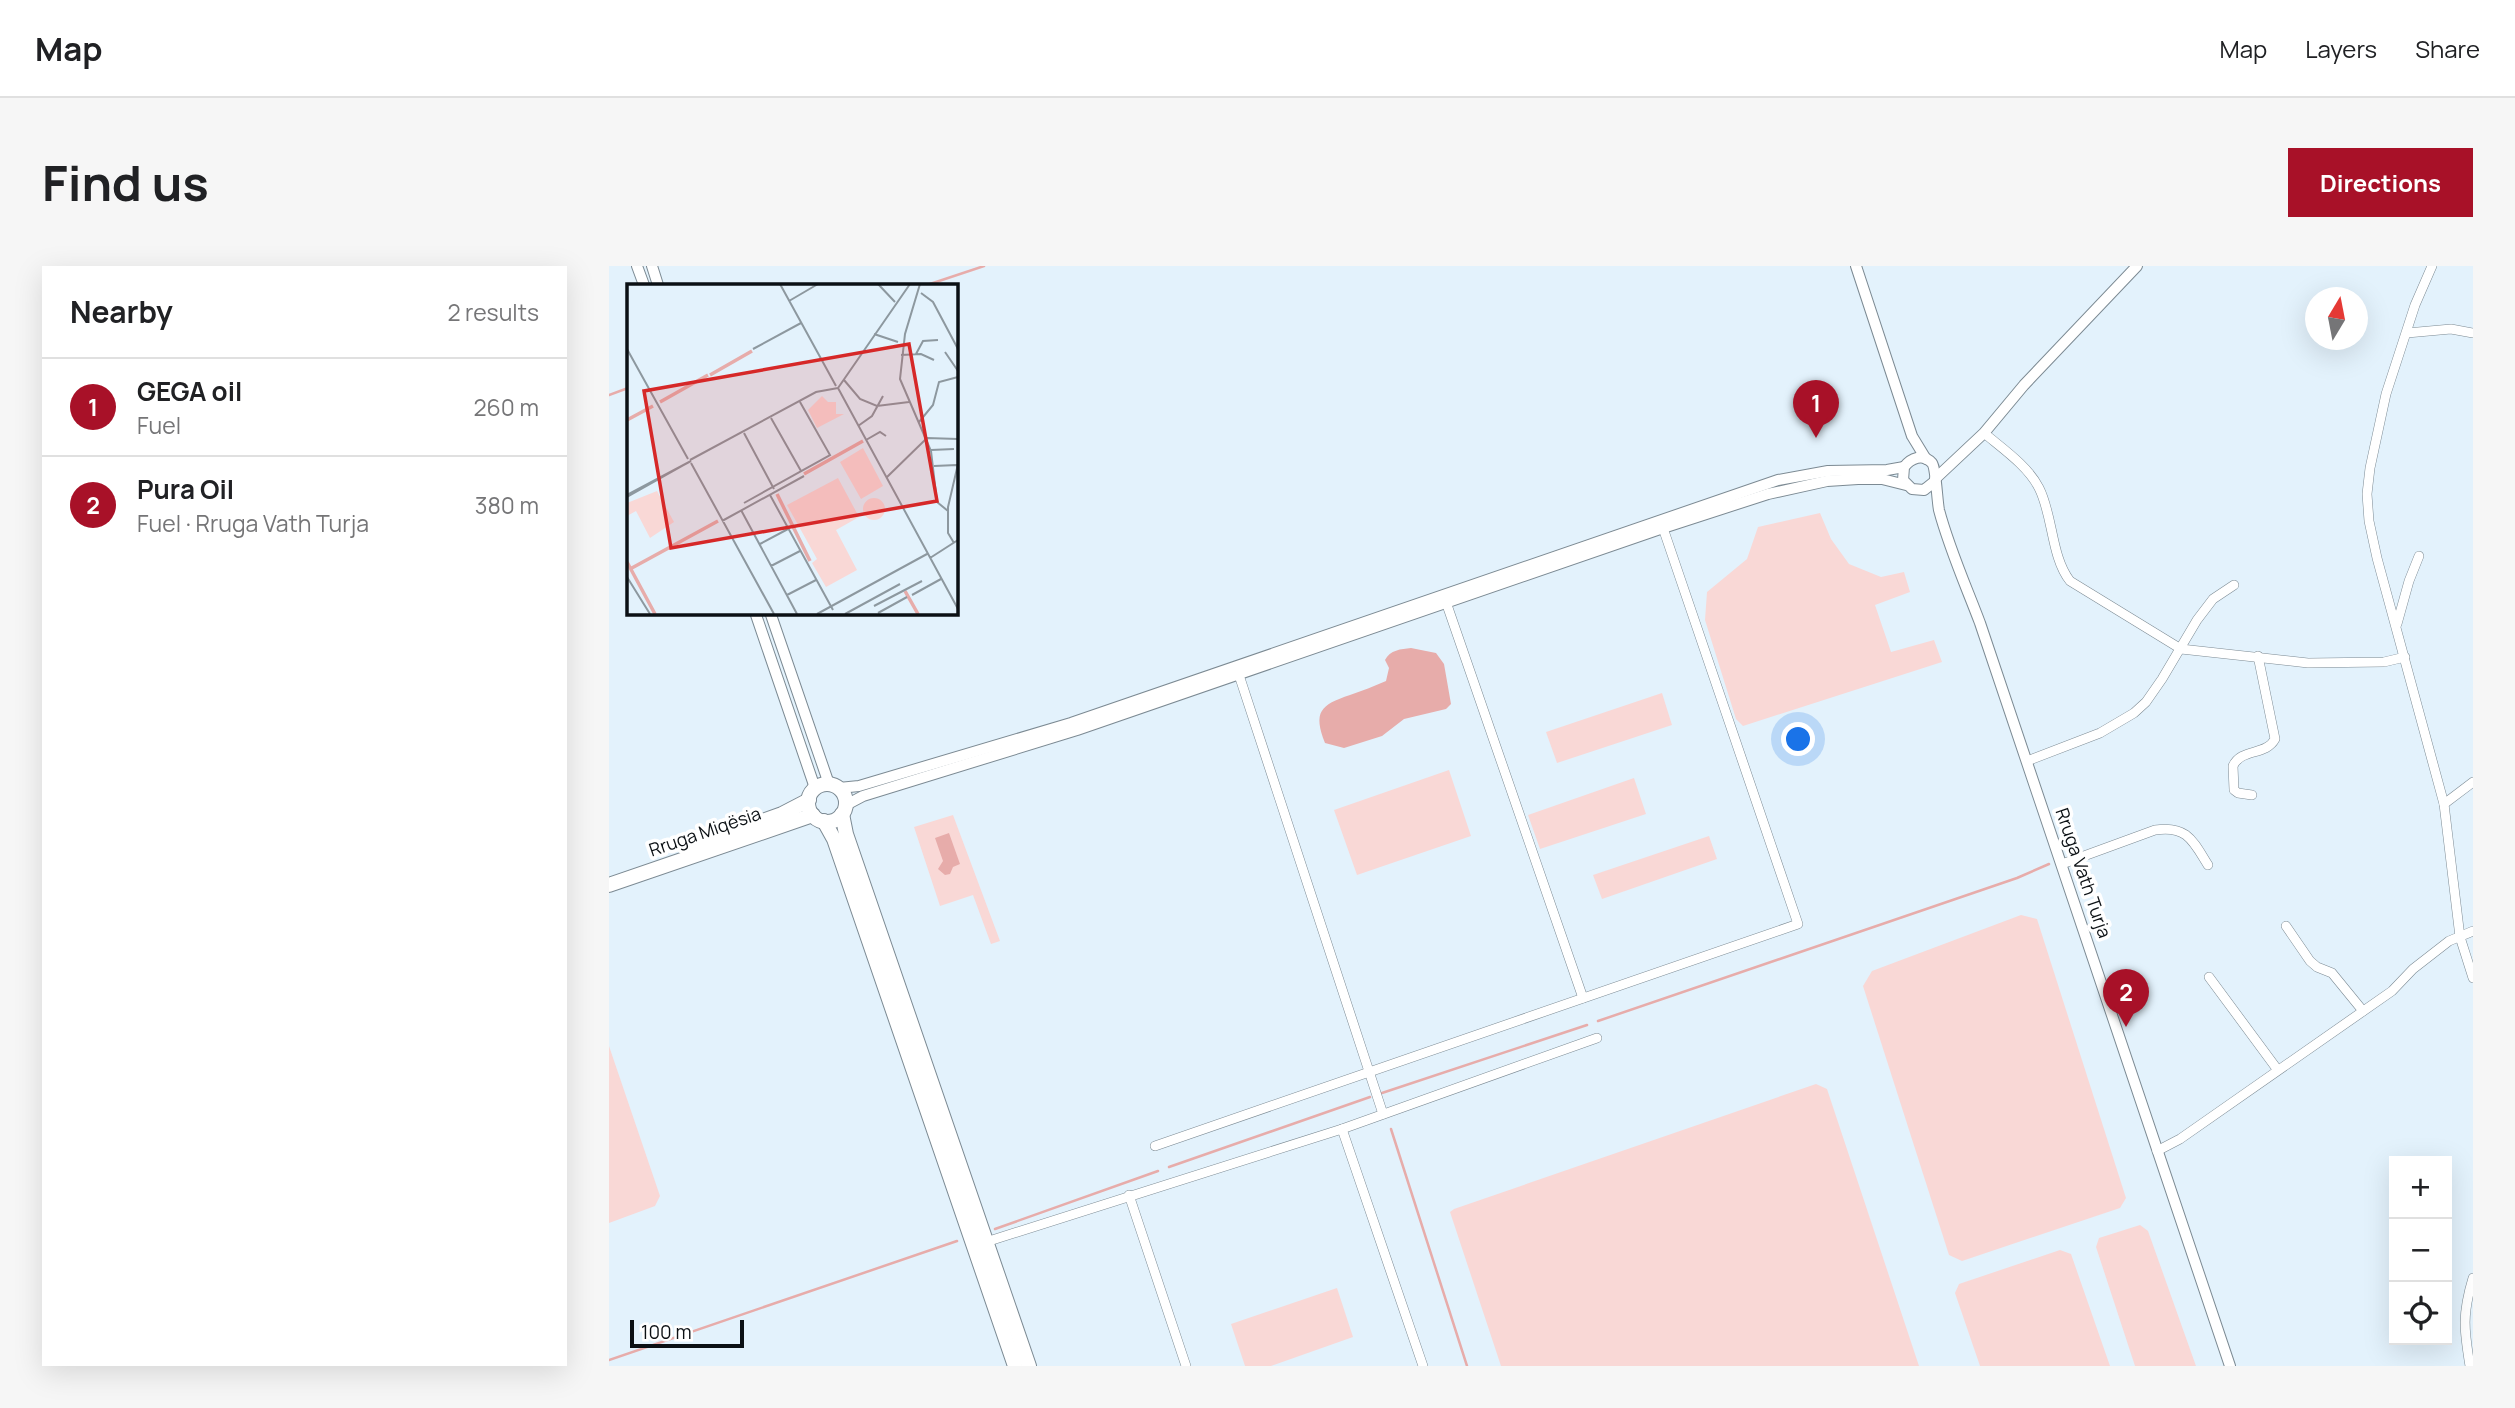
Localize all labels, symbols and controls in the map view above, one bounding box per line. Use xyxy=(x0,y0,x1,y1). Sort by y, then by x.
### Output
text: Map xyxy=(35,26,103,71)
text: Map xyxy=(2220,32,2267,65)
text: Layers xyxy=(2305,32,2377,65)
text: Share xyxy=(2415,32,2480,65)
button: Directions xyxy=(2288,148,2473,217)
text: Find us xyxy=(42,149,209,216)
inset map xyxy=(627,284,957,614)
north arrow xyxy=(2305,287,2368,350)
text: Nearby xyxy=(70,291,173,332)
text: 2 results xyxy=(447,296,539,328)
text: GEGA oil xyxy=(137,373,242,409)
pin: 1 xyxy=(1793,380,1839,438)
text: 1 xyxy=(88,391,98,423)
text: 260 m xyxy=(473,391,539,423)
text: Fuel xyxy=(137,409,181,441)
text: Pura Oil xyxy=(137,471,234,507)
text: 2 xyxy=(86,489,100,521)
text: 380 m xyxy=(475,489,539,521)
text: Fuel · Rruga Vath Turja xyxy=(137,507,369,539)
your location xyxy=(1781,722,1815,756)
street label: Rruga Miqësia xyxy=(645,801,764,861)
street label: Rruga Vath Turja xyxy=(2050,805,2117,941)
pin: 2 xyxy=(2103,969,2149,1027)
map controls xyxy=(2389,1156,2452,1345)
button: + xyxy=(2389,1156,2452,1219)
button: − xyxy=(2389,1219,2452,1282)
button: locate xyxy=(2389,1282,2452,1345)
scale bar xyxy=(630,1317,744,1349)
text: 100 m xyxy=(641,1319,692,1345)

